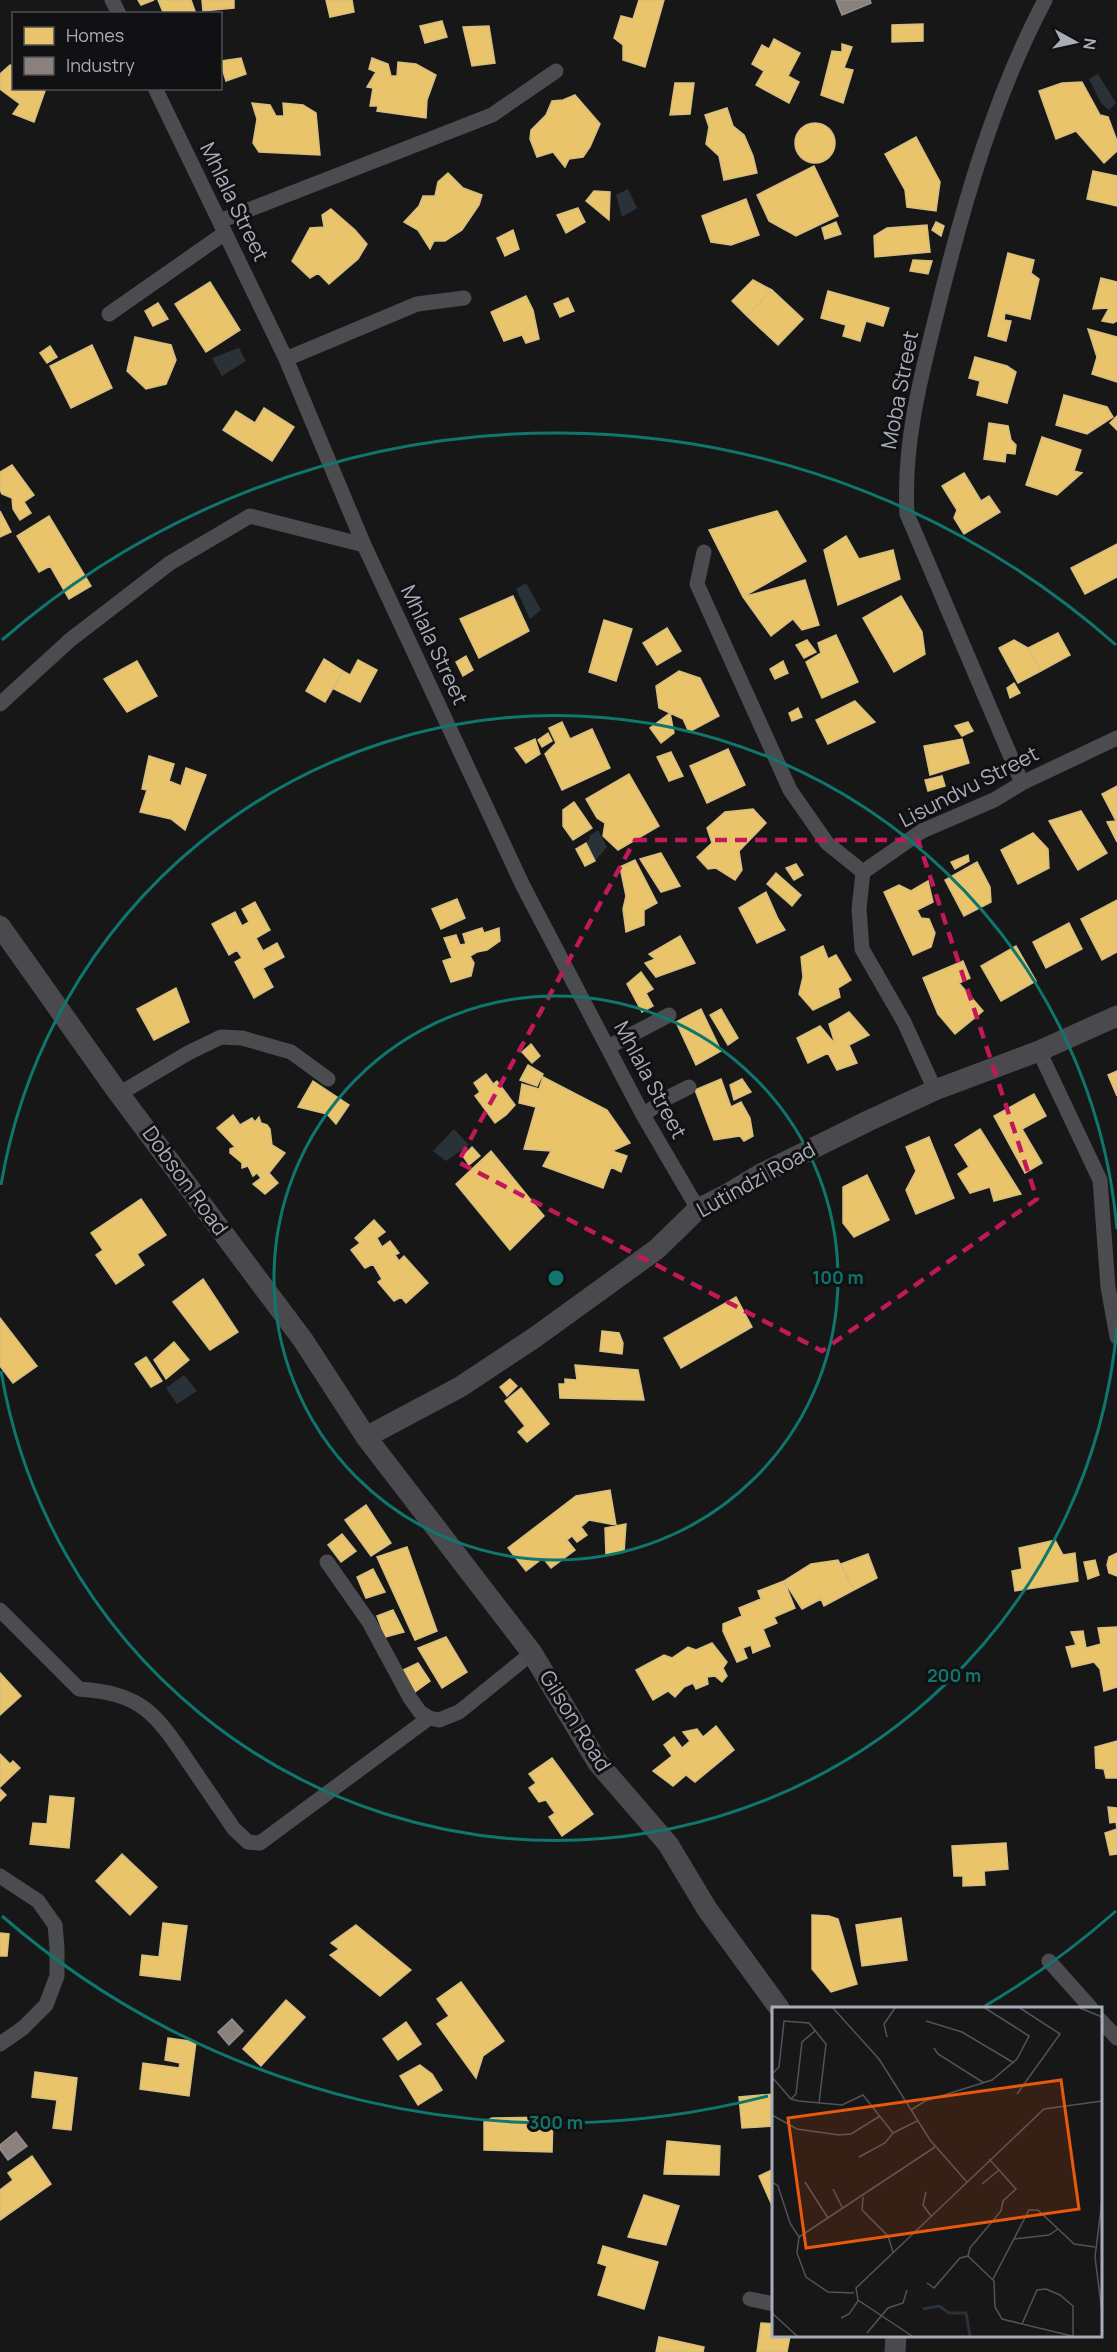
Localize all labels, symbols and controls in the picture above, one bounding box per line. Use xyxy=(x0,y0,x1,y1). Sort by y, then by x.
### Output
legend xyxy=(12,12,222,90)
north arrow xyxy=(1045,12,1105,72)
text: Homes xyxy=(66,23,124,47)
text: N xyxy=(1078,37,1102,51)
text: Industry xyxy=(66,53,135,77)
street label: Mhlala Street xyxy=(194,137,276,266)
street label: Moba Street xyxy=(874,328,924,451)
street label: Mhlala Street xyxy=(395,580,475,709)
street label: Lisundvu Street xyxy=(894,739,1043,833)
street label: Mhlala Street xyxy=(608,1016,694,1143)
street label: Dobson Road xyxy=(137,1120,235,1241)
street label: Lutindzi Road xyxy=(691,1135,820,1223)
text: 100 m xyxy=(812,1265,864,1289)
centre of rings xyxy=(546,1268,566,1288)
text: 200 m xyxy=(927,1663,981,1687)
street label: Gilson Road xyxy=(534,1664,618,1776)
inset map xyxy=(772,2007,1102,2337)
text: 300 m xyxy=(529,2110,583,2134)

